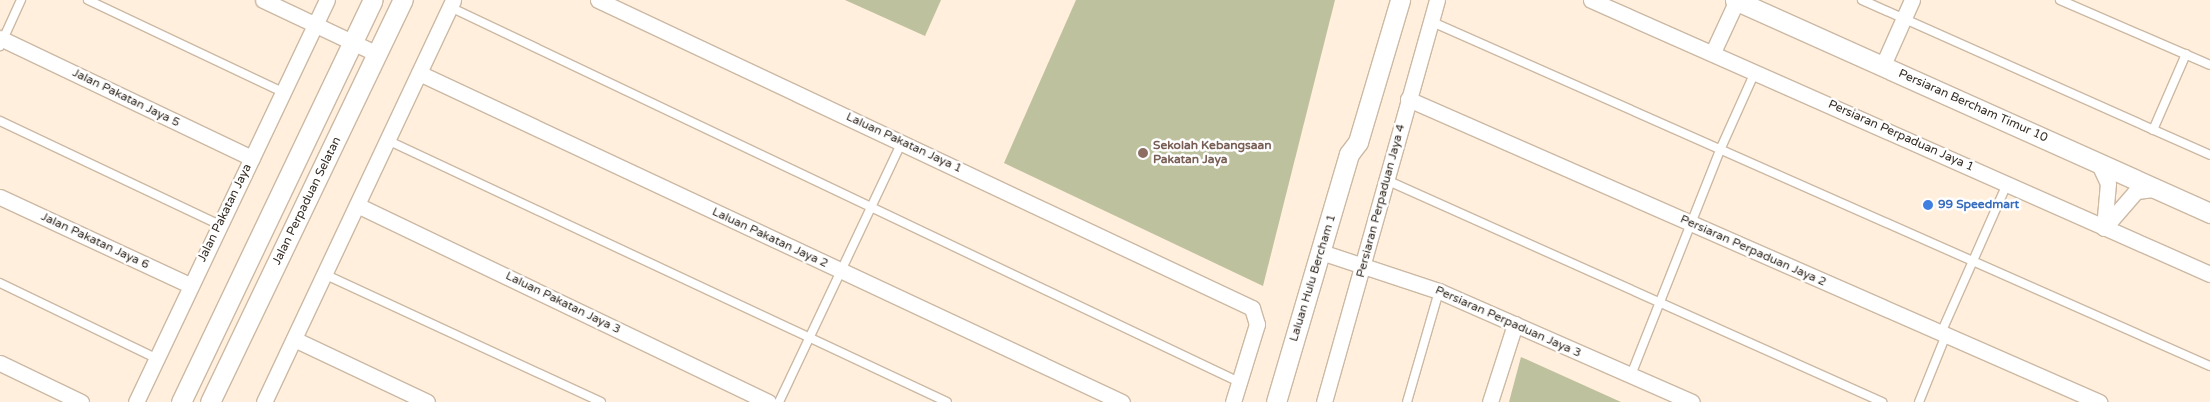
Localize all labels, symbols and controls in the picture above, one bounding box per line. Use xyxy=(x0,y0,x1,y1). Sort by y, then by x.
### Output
street label: Jalan Pakatan Jaya 5 xyxy=(70,66,182,130)
street label: Persiaran Bercham Timur 10 xyxy=(1896,67,2050,145)
street label: Persiaran Perpaduan Jaya 1 xyxy=(1826,97,1976,175)
street label: Laluan Pakatan Jaya 1 xyxy=(844,110,964,176)
street label: Persiaran Perpaduan Jaya 4 xyxy=(1354,123,1408,279)
street label: Jalan Perpaduan Selatan xyxy=(270,135,344,267)
place label: Sekolah Kebangsaan Pakatan Jaya xyxy=(1153,139,1272,167)
marker: Sekolah Kebangsaan Pakatan Jaya xyxy=(1137,147,1149,159)
street label: Jalan Pakatan Jaya xyxy=(195,162,255,264)
place label: 99 Speedmart xyxy=(1938,198,2019,212)
marker: 99 Speedmart xyxy=(1922,199,1934,211)
street label: Laluan Pakatan Jaya 2 xyxy=(710,205,830,271)
street label: Jalan Pakatan Jaya 6 xyxy=(39,210,151,272)
street label: Persiaran Perpaduan Jaya 2 xyxy=(1678,212,1828,290)
street label: Laluan Hulu Bercham 1 xyxy=(1287,213,1339,343)
street label: Laluan Pakatan Jaya 3 xyxy=(503,269,623,337)
street label: Persiaran Perpaduan Jaya 3 xyxy=(1433,283,1583,361)

